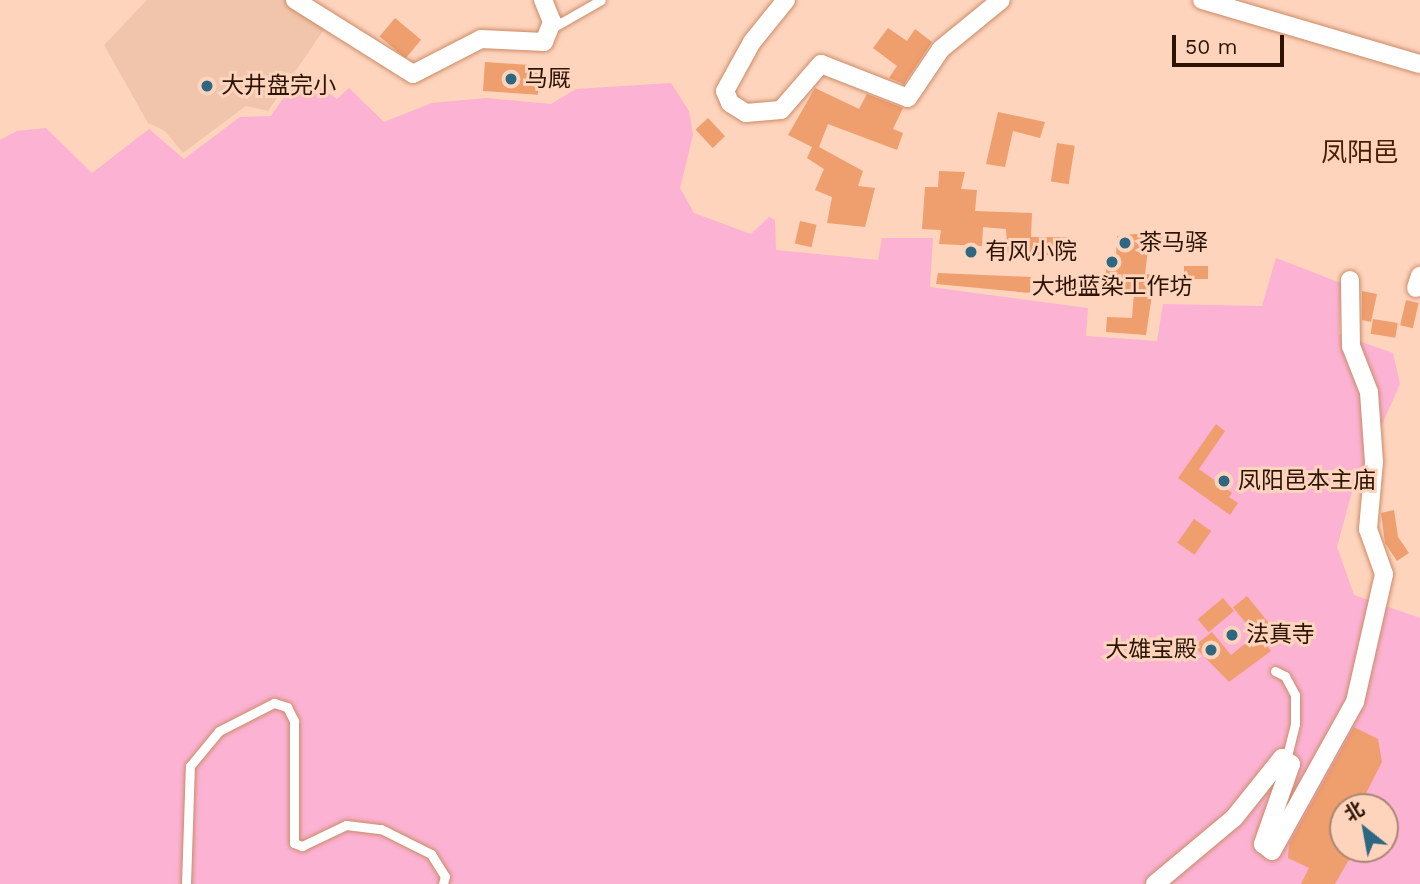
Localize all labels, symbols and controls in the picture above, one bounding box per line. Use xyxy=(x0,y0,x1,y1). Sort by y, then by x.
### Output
scale bar xyxy=(1175,21,1287,65)
text: 50 m xyxy=(1185,34,1237,59)
place label: 马厩 xyxy=(525,65,571,93)
marker: 马厩 xyxy=(503,71,519,87)
place label: 大井盘完小 xyxy=(221,72,336,100)
marker: 大井盘完小 xyxy=(199,78,215,94)
district label: 凤阳邑 xyxy=(1321,137,1399,169)
place label: 茶马驿 xyxy=(1139,229,1208,257)
marker: 茶马驿 xyxy=(1117,235,1133,251)
place label: 有风小院 xyxy=(985,238,1077,266)
marker: 有风小院 xyxy=(963,244,979,260)
marker: 大地蓝染工作坊 xyxy=(1104,254,1120,270)
place label: 大地蓝染工作坊 xyxy=(1032,273,1192,301)
place label: 凤阳邑本主庙 xyxy=(1238,467,1376,495)
marker: 凤阳邑本主庙 xyxy=(1216,473,1232,489)
place label: 法真寺 xyxy=(1246,621,1315,649)
marker: 法真寺 xyxy=(1224,627,1240,643)
place label: 大雄宝殿 xyxy=(1105,636,1197,664)
marker: 大雄宝殿 xyxy=(1203,642,1219,658)
north arrow xyxy=(1329,793,1399,863)
text: 北 xyxy=(1340,797,1368,826)

